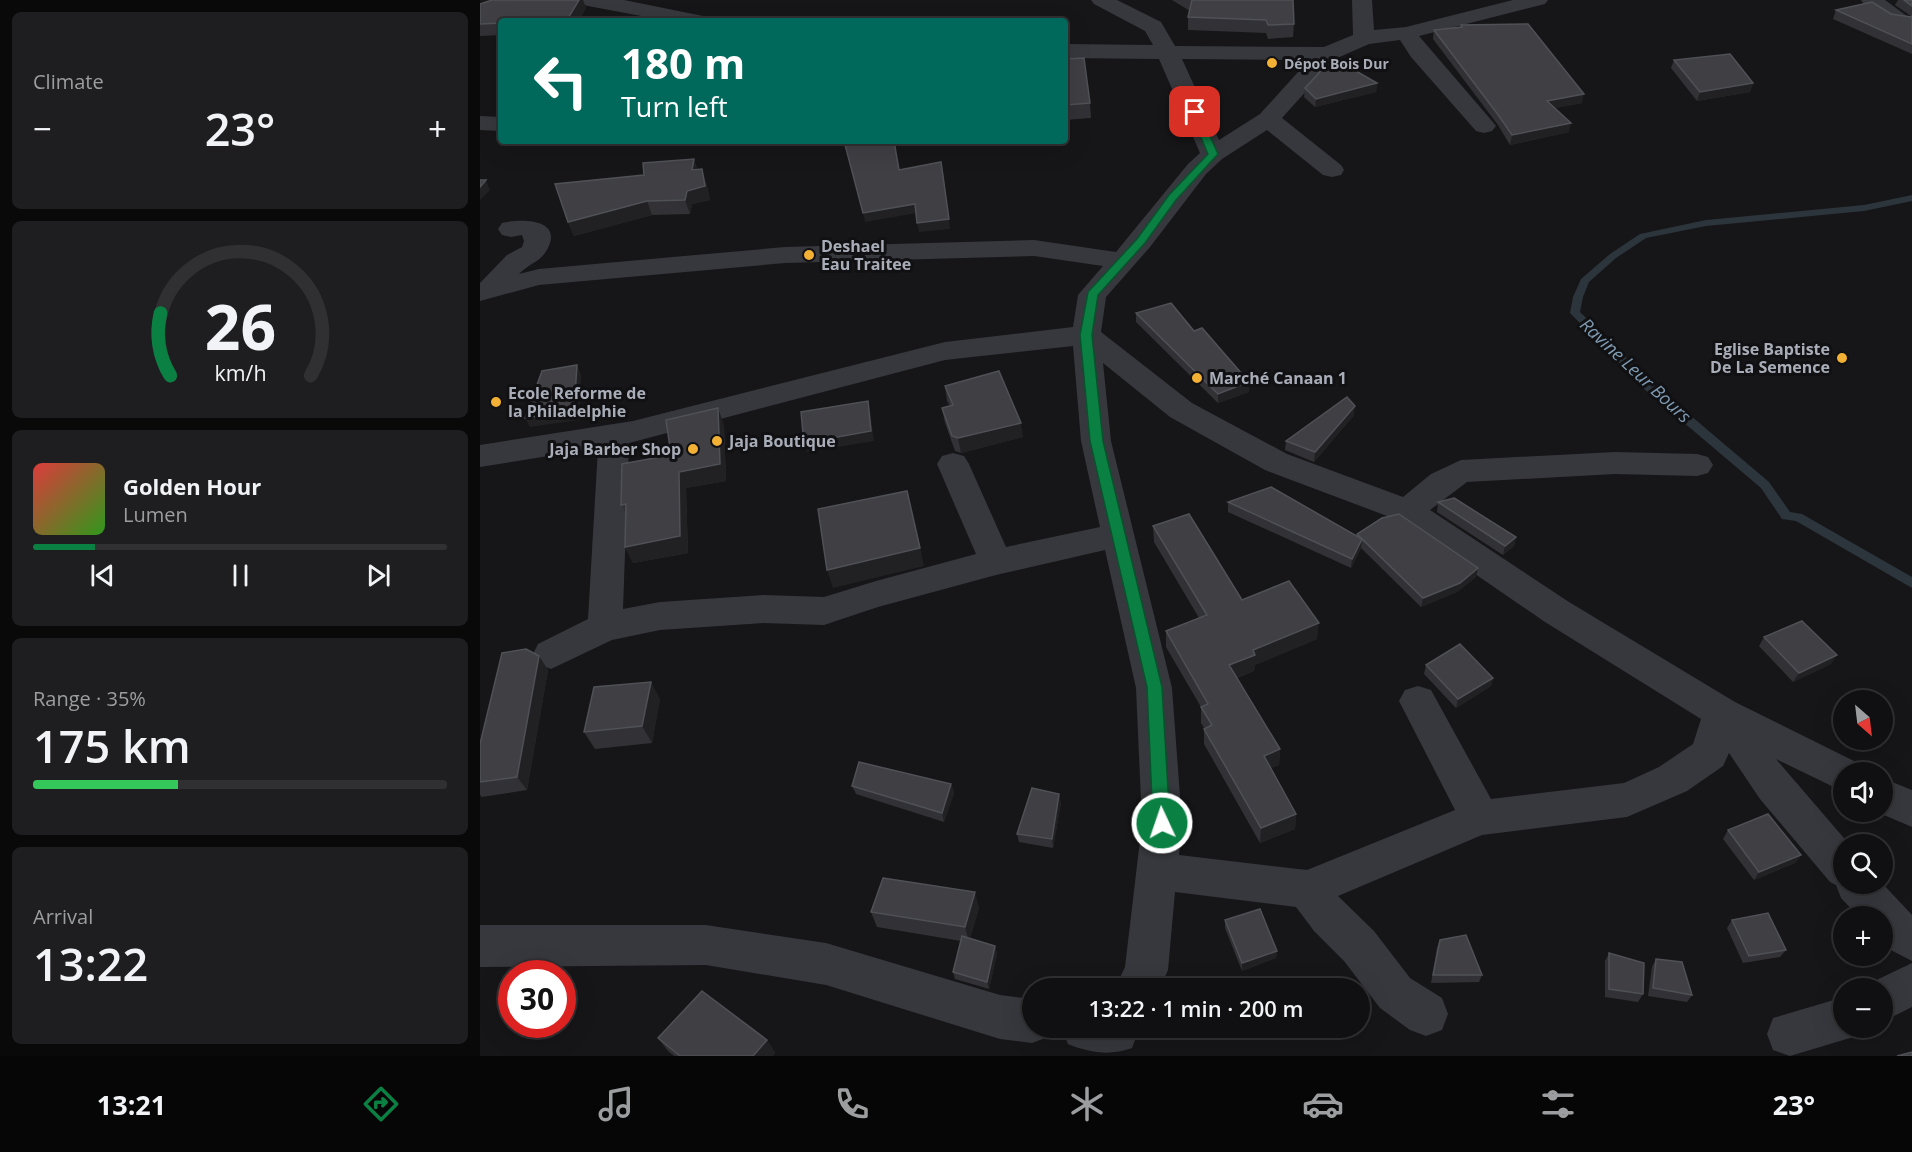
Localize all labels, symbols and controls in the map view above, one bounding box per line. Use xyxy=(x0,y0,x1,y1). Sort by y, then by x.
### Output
text: 180 m xyxy=(621,34,745,91)
icon: left xyxy=(522,42,600,120)
place label: Dépot Bois Dur xyxy=(1284,54,1389,73)
marker: Dépot Bois Dur xyxy=(1265,56,1279,70)
text: Climate xyxy=(33,68,104,95)
pin xyxy=(1169,86,1220,137)
text: Turn left xyxy=(621,88,728,125)
icon: arrive xyxy=(1178,95,1211,128)
text: 23° xyxy=(205,98,275,159)
text: − xyxy=(33,106,52,151)
text: + xyxy=(428,106,447,151)
place label: Deshael Eau Traitee xyxy=(821,235,911,275)
marker: Deshael Eau Traitee xyxy=(802,248,816,262)
text: 26 xyxy=(204,283,276,368)
water label: Ravine Leur Bours xyxy=(1575,312,1697,428)
place label: Eglise Baptiste De La Semence xyxy=(1710,338,1830,378)
marker: Eglise Baptiste De La Semence xyxy=(1835,351,1849,365)
text: km/h xyxy=(214,359,266,388)
place label: Marché Canaan 1 xyxy=(1209,367,1347,389)
marker: Marché Canaan 1 xyxy=(1190,371,1204,385)
place label: Ecole Reforme de la Philadelphie xyxy=(508,382,646,422)
marker: Ecole Reforme de la Philadelphie xyxy=(489,395,503,409)
place label: Jaja Boutique xyxy=(727,430,836,452)
marker: Jaja Boutique xyxy=(710,434,724,448)
place label: Jaja Barber Shop xyxy=(547,438,681,460)
marker: Jaja Barber Shop xyxy=(686,442,700,456)
text: Golden Hour xyxy=(123,471,261,501)
text: Lumen xyxy=(123,501,188,528)
icon: previous xyxy=(86,559,119,592)
icon: pause xyxy=(224,559,257,592)
icon: next xyxy=(362,559,395,592)
text: Range · 35% xyxy=(33,685,146,712)
north arrow xyxy=(1833,690,1893,750)
map controls xyxy=(1833,690,1893,1038)
text: 175 km xyxy=(33,715,191,776)
button: sound xyxy=(1833,762,1893,822)
position arrow xyxy=(1130,791,1194,855)
button: search xyxy=(1833,834,1893,894)
text: Arrival xyxy=(33,903,93,930)
button: + xyxy=(1833,906,1893,966)
text: 13:22 xyxy=(33,933,148,994)
speed limit sign: 30 xyxy=(498,960,576,1038)
button: − xyxy=(1833,978,1893,1038)
text: 13:22 · 1 min · 200 m xyxy=(1088,993,1304,1023)
icon: directions xyxy=(360,1083,402,1125)
icon: music xyxy=(595,1083,637,1125)
icon: phone xyxy=(831,1083,873,1125)
icon: climate xyxy=(1066,1083,1108,1125)
icon: car xyxy=(1302,1083,1344,1125)
icon: filters xyxy=(1537,1083,1579,1125)
text: 13:21 xyxy=(97,1086,166,1123)
text: 23° xyxy=(1773,1086,1815,1123)

